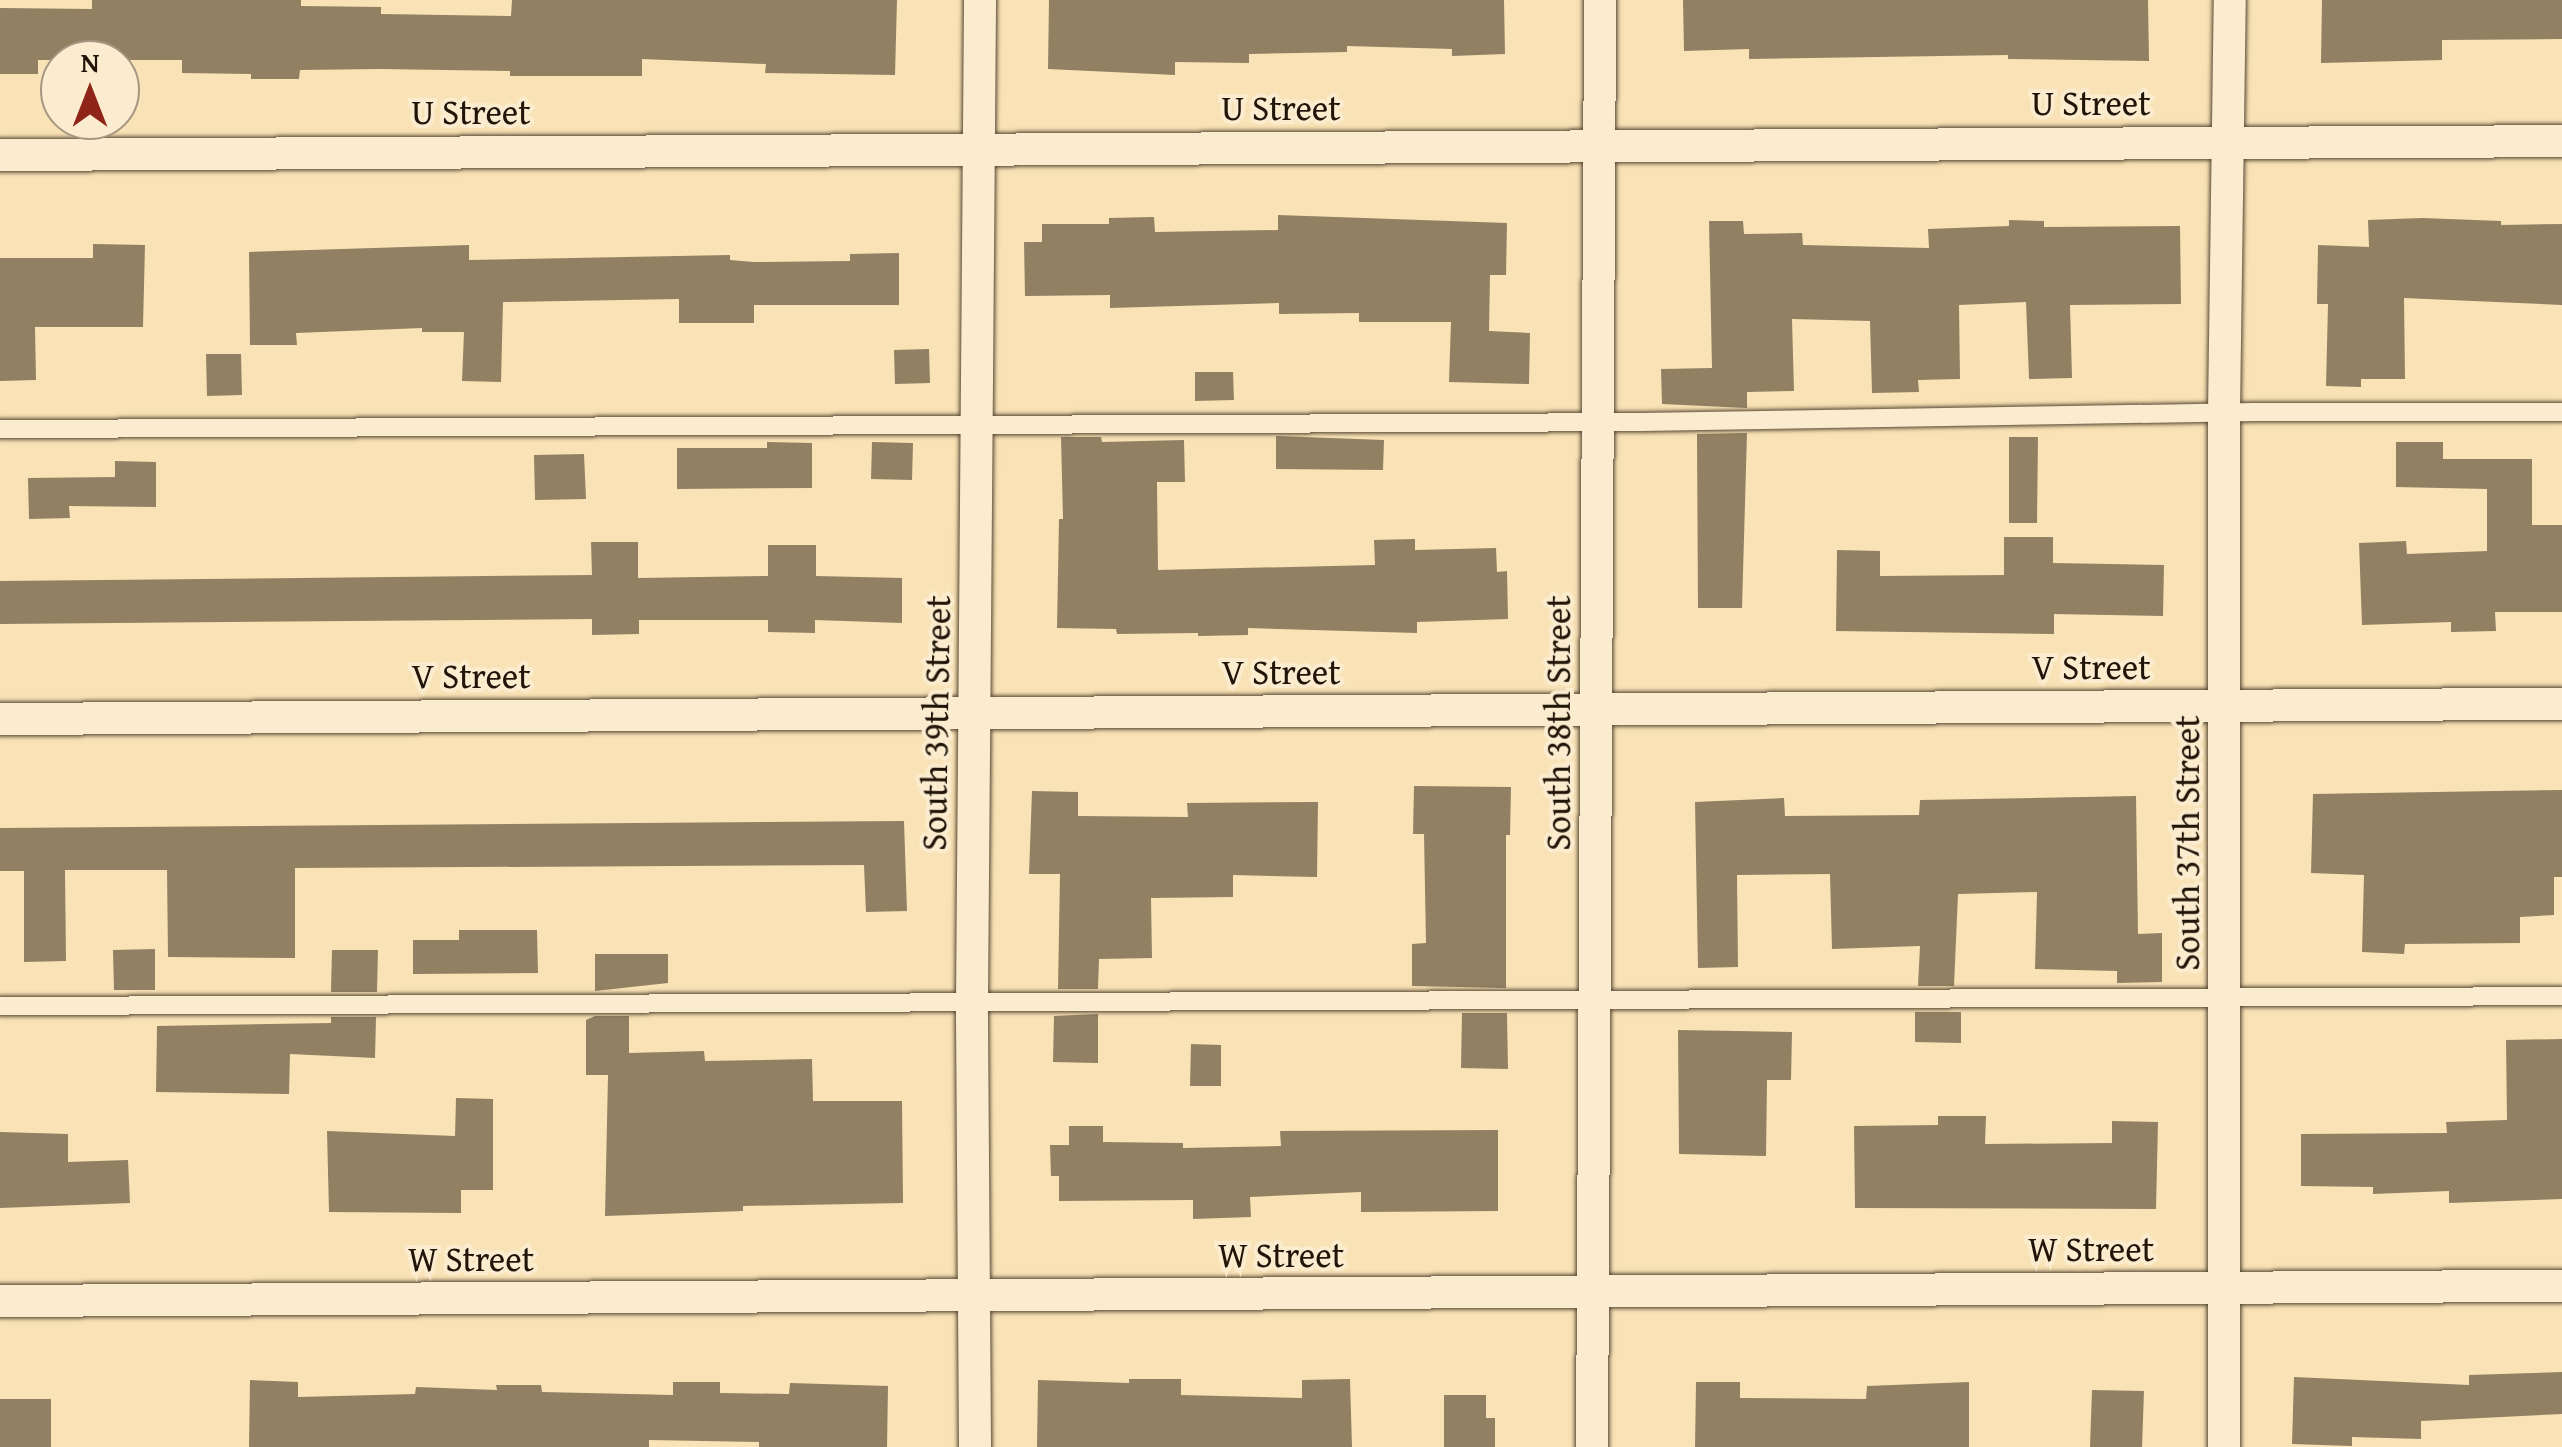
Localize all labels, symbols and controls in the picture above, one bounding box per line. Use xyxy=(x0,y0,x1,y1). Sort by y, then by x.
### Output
north arrow xyxy=(40,40,140,140)
text: N xyxy=(81,41,99,82)
street label: U Street xyxy=(2031,82,2151,124)
street label: U Street xyxy=(1221,87,1341,129)
street label: U Street xyxy=(411,91,531,133)
street label: South 39th Street xyxy=(913,595,959,851)
street label: South 38th Street xyxy=(1537,595,1579,851)
street label: V Street xyxy=(2031,646,2151,688)
street label: V Street xyxy=(1221,651,1341,693)
street label: V Street xyxy=(411,655,531,697)
street label: South 37th Street xyxy=(2166,715,2208,971)
street label: W Street xyxy=(2028,1228,2154,1270)
street label: W Street xyxy=(1218,1234,1344,1276)
street label: W Street xyxy=(408,1238,534,1280)

